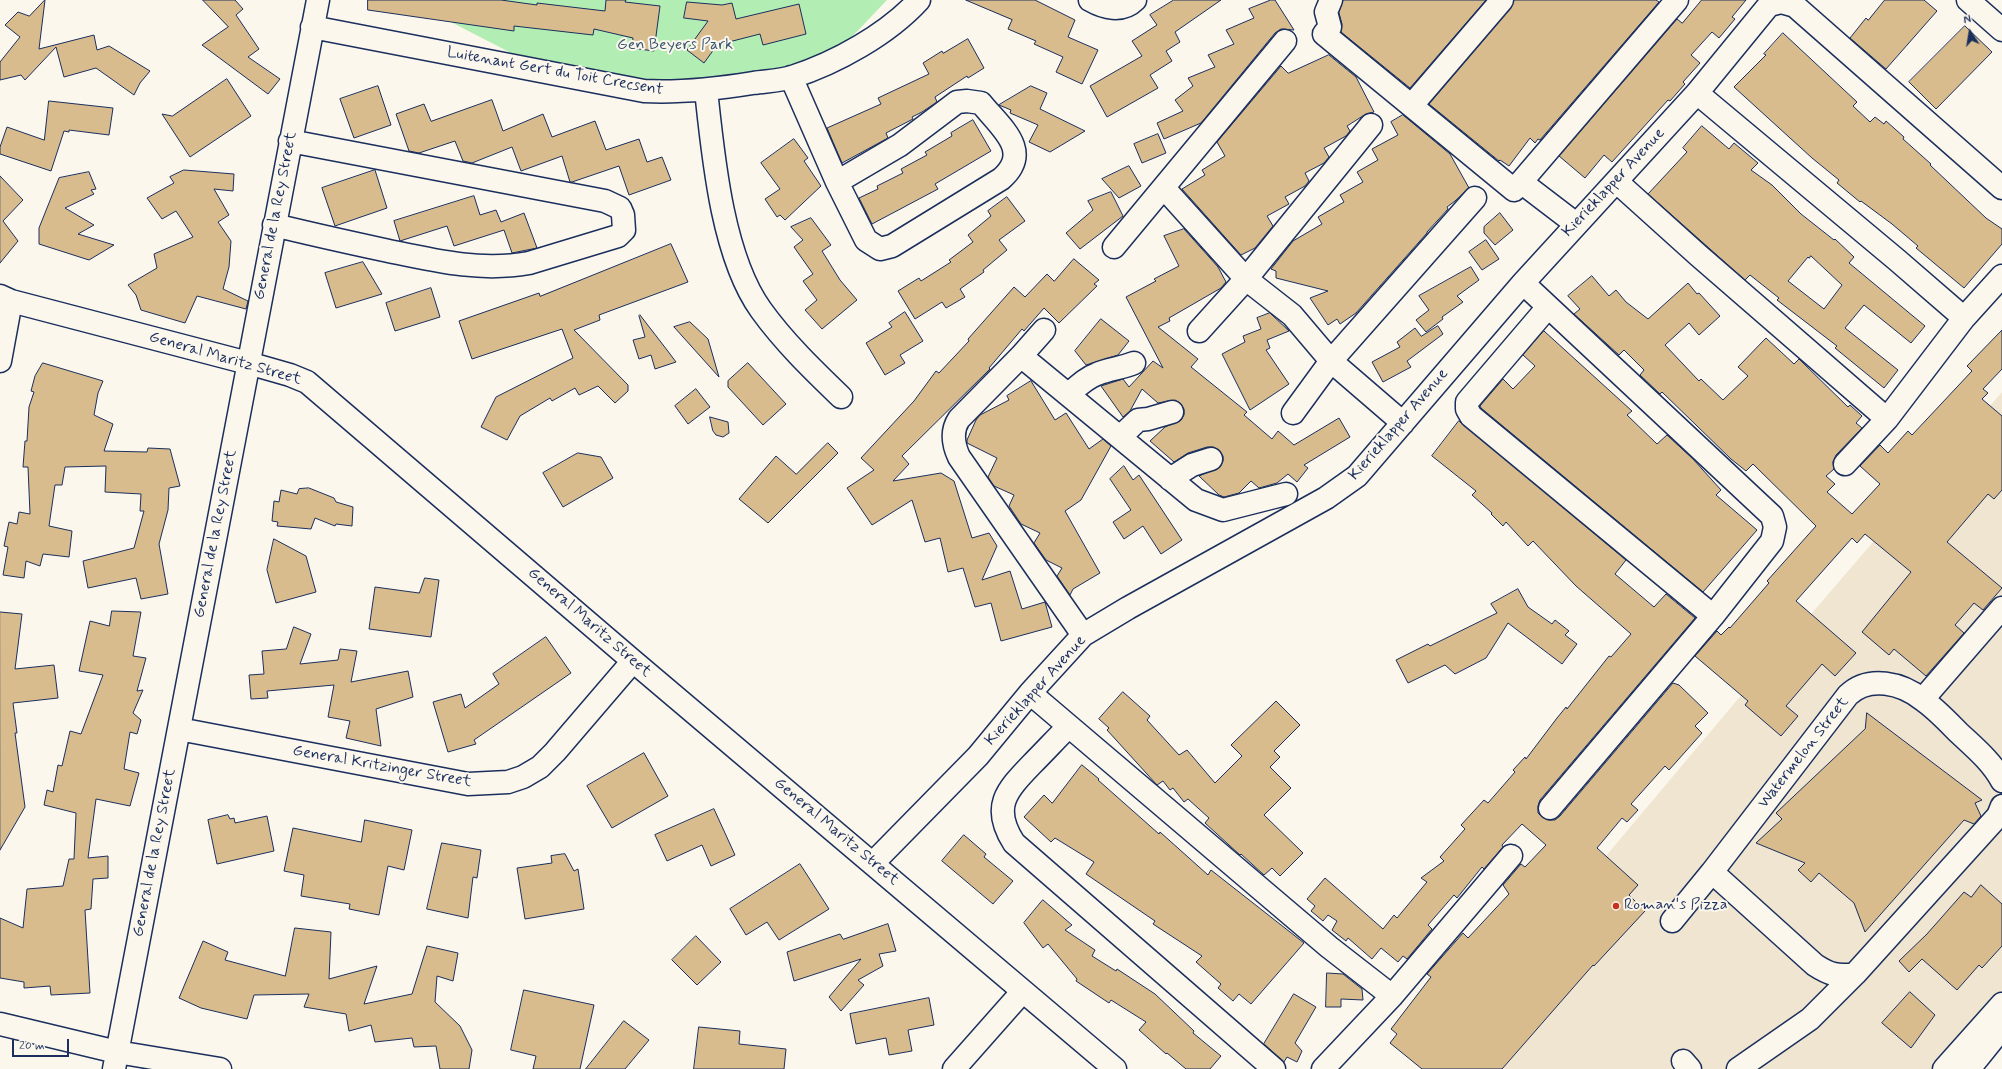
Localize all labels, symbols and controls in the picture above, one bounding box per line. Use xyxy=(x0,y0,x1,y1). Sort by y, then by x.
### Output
north arrow xyxy=(1950,12,1990,52)
text: N xyxy=(1962,13,1973,28)
park label: Gen Beyers Park xyxy=(617,36,733,56)
street label: Luitenant Gert du Toit Crecsent xyxy=(445,44,665,100)
street label: Kierieklapper Avenue xyxy=(1559,124,1669,242)
street label: General de la Rey Street xyxy=(250,130,302,302)
street label: General Maritz Street xyxy=(147,328,303,390)
street label: Kierieklapper Avenue xyxy=(1345,365,1453,485)
street label: General de la Rey Street xyxy=(190,448,242,620)
street label: General Maritz Street xyxy=(523,564,655,682)
street label: Kierieklapper Avenue xyxy=(981,632,1091,750)
street label: Watermelon Street xyxy=(1754,693,1854,813)
street label: General Kritzinger Street xyxy=(291,742,473,792)
street label: General de la Rey Street xyxy=(129,767,181,939)
street label: General Maritz Street xyxy=(769,774,903,890)
place label: Roman's Pizza xyxy=(1624,896,1728,916)
marker: Roman's Pizza xyxy=(1611,901,1621,911)
scale bar xyxy=(14,1031,71,1057)
text: 20 m xyxy=(19,1038,45,1054)

